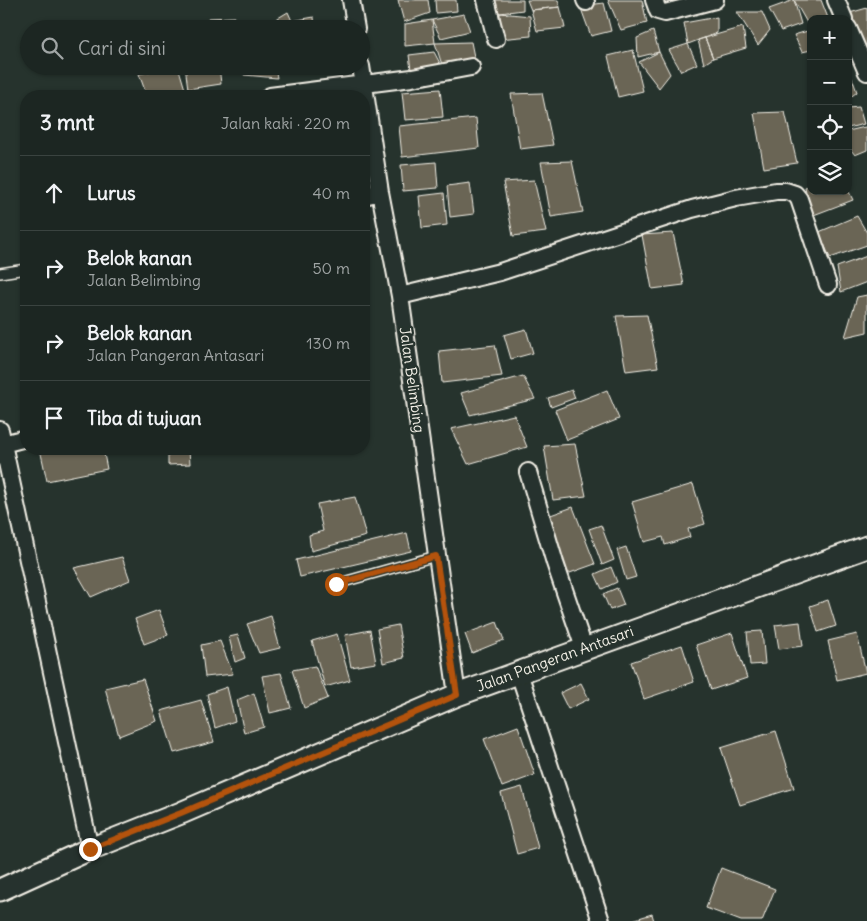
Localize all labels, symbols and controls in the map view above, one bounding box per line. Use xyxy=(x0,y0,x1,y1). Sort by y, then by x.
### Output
map controls xyxy=(807,15,852,195)
button: + xyxy=(807,15,852,60)
search box xyxy=(20,20,370,75)
icon: search xyxy=(38,34,66,62)
text: Cari di sini xyxy=(78,36,166,60)
button: − xyxy=(807,60,852,105)
button: locate xyxy=(807,105,852,150)
text: 3 mnt xyxy=(40,109,94,136)
text: Jalan kaki · 220 m xyxy=(221,113,350,133)
button: layers xyxy=(807,150,852,195)
icon: ahead xyxy=(40,179,68,207)
text: Lurus xyxy=(87,181,136,205)
text: 40 m xyxy=(312,183,350,203)
text: Belok kanan xyxy=(87,246,192,270)
icon: right xyxy=(40,254,68,282)
text: 50 m xyxy=(312,258,350,278)
text: Jalan Belimbing xyxy=(87,270,201,290)
text: Belok kanan xyxy=(87,321,192,345)
street label: Jalan Belimbing xyxy=(396,326,429,434)
icon: right xyxy=(40,329,68,357)
text: 130 m xyxy=(306,333,350,353)
text: Jalan Pangeran Antasari xyxy=(87,345,264,365)
icon: arrive xyxy=(40,404,68,432)
text: Tiba di tujuan xyxy=(87,406,202,430)
route start xyxy=(325,573,348,596)
street label: Jalan Pangeran Antasari xyxy=(474,621,636,696)
route end xyxy=(79,838,102,861)

